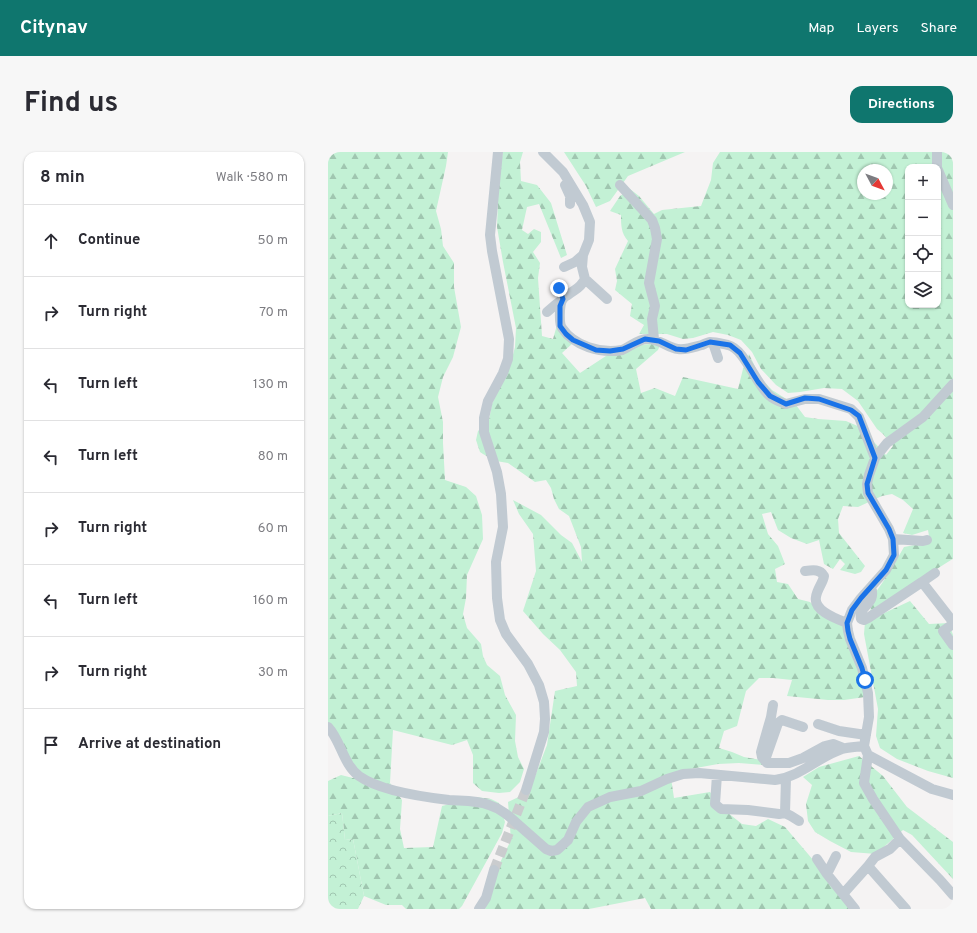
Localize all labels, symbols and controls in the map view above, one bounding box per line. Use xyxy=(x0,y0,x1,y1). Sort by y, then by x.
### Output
text: Citynav xyxy=(20,16,88,40)
text: Map xyxy=(808,20,834,37)
text: Layers xyxy=(856,20,898,37)
text: Share xyxy=(920,20,957,37)
text: Find us xyxy=(24,86,118,122)
button: Directions xyxy=(850,86,953,123)
north arrow xyxy=(857,164,893,200)
map controls xyxy=(905,164,941,308)
button: + xyxy=(905,164,941,200)
text: 8 min xyxy=(40,167,85,189)
text: Walk · 580 m xyxy=(216,170,288,186)
button: − xyxy=(905,200,941,236)
icon: ahead xyxy=(40,230,62,252)
text: Continue xyxy=(78,231,140,250)
text: 50 m xyxy=(258,233,288,249)
button: locate xyxy=(905,236,941,272)
button: layers xyxy=(905,272,941,308)
route end xyxy=(550,279,568,297)
icon: right xyxy=(40,302,62,324)
text: Turn right xyxy=(78,303,147,322)
text: 70 m xyxy=(259,305,288,321)
icon: left xyxy=(40,374,62,396)
text: Turn left xyxy=(78,375,138,394)
text: 130 m xyxy=(253,377,288,393)
icon: left xyxy=(40,446,62,468)
text: Turn left xyxy=(78,447,138,466)
text: 80 m xyxy=(258,449,288,465)
icon: right xyxy=(40,518,62,540)
text: Turn right xyxy=(78,519,147,538)
text: 60 m xyxy=(258,521,288,537)
icon: left xyxy=(40,590,62,612)
text: Turn left xyxy=(78,591,138,610)
text: 160 m xyxy=(253,593,288,609)
icon: right xyxy=(40,662,62,684)
text: Turn right xyxy=(78,663,147,682)
text: 30 m xyxy=(258,665,288,681)
route start xyxy=(856,671,874,689)
icon: arrive xyxy=(40,734,62,756)
text: Arrive at destination xyxy=(78,735,221,754)

